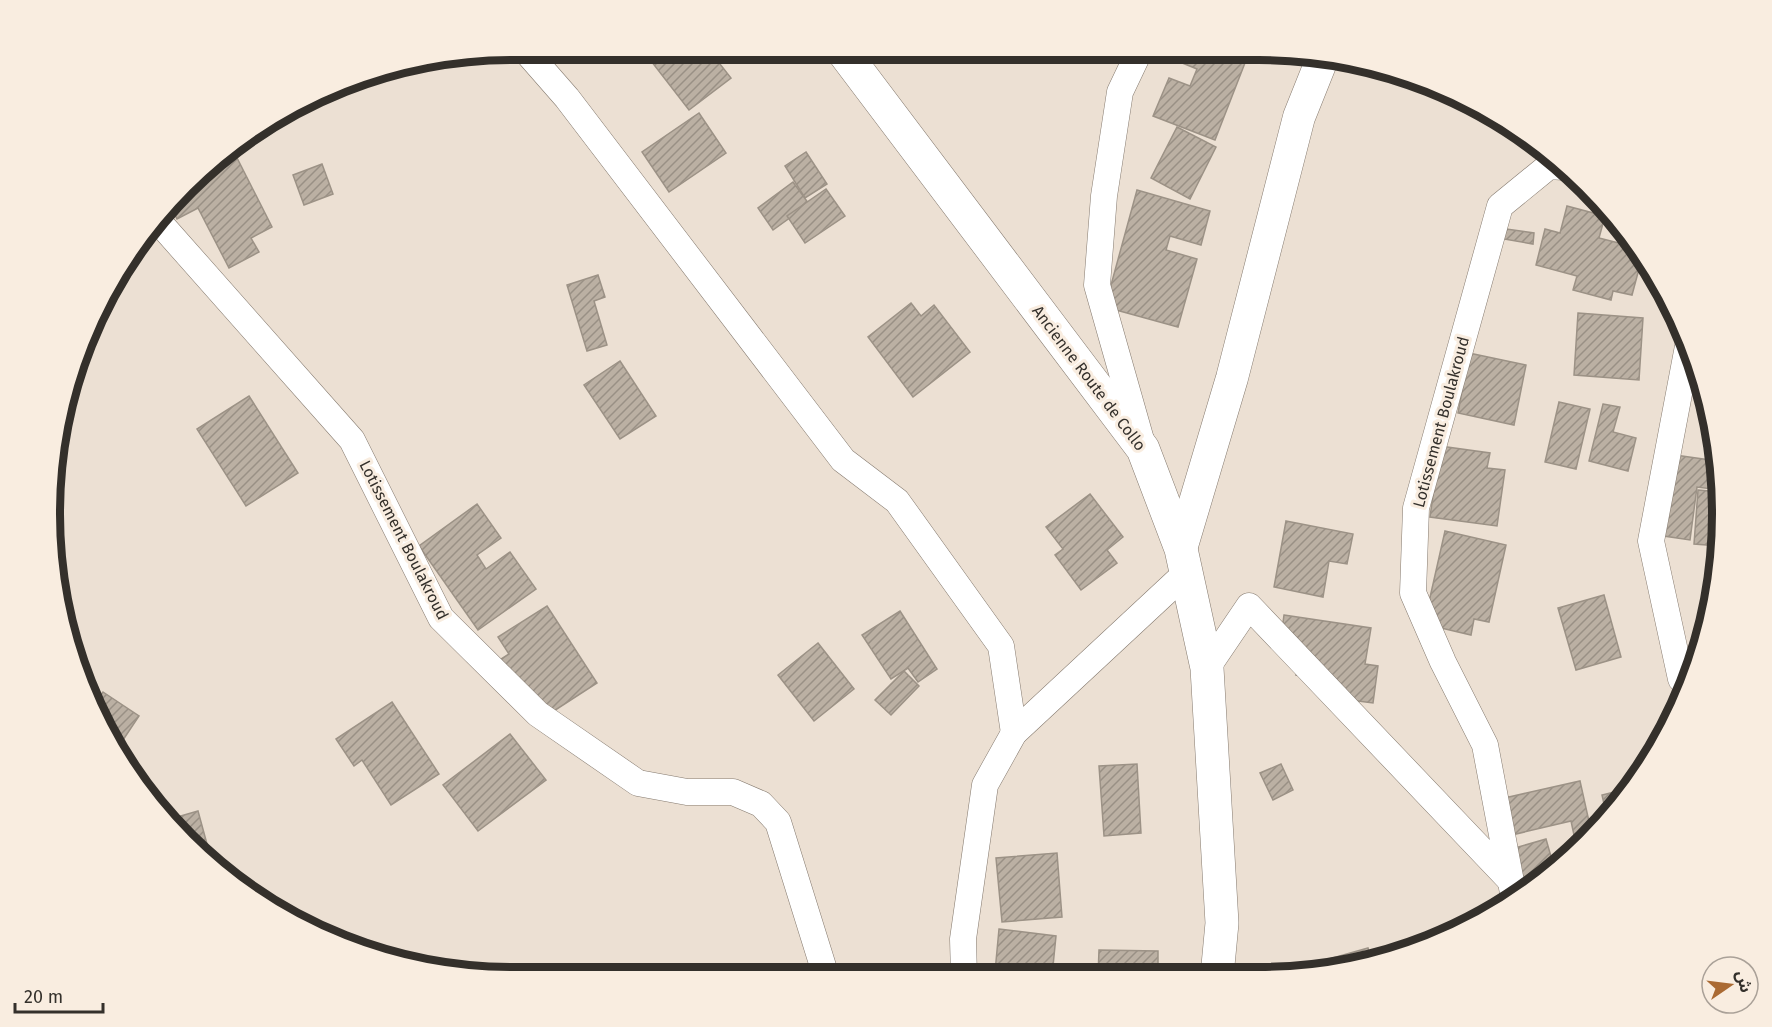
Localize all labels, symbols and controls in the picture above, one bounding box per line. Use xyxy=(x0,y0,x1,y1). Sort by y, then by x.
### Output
street label: Ancienne Route de Collo xyxy=(1028,302,1150,454)
street label: Lotissement Boulakroud xyxy=(1409,334,1473,510)
street label: Lotissement Boulakroud xyxy=(356,457,452,623)
north arrow xyxy=(1700,955,1760,1015)
text: ش xyxy=(1732,969,1756,995)
scale bar xyxy=(15,976,104,1014)
text: 20 m xyxy=(24,986,63,1008)

